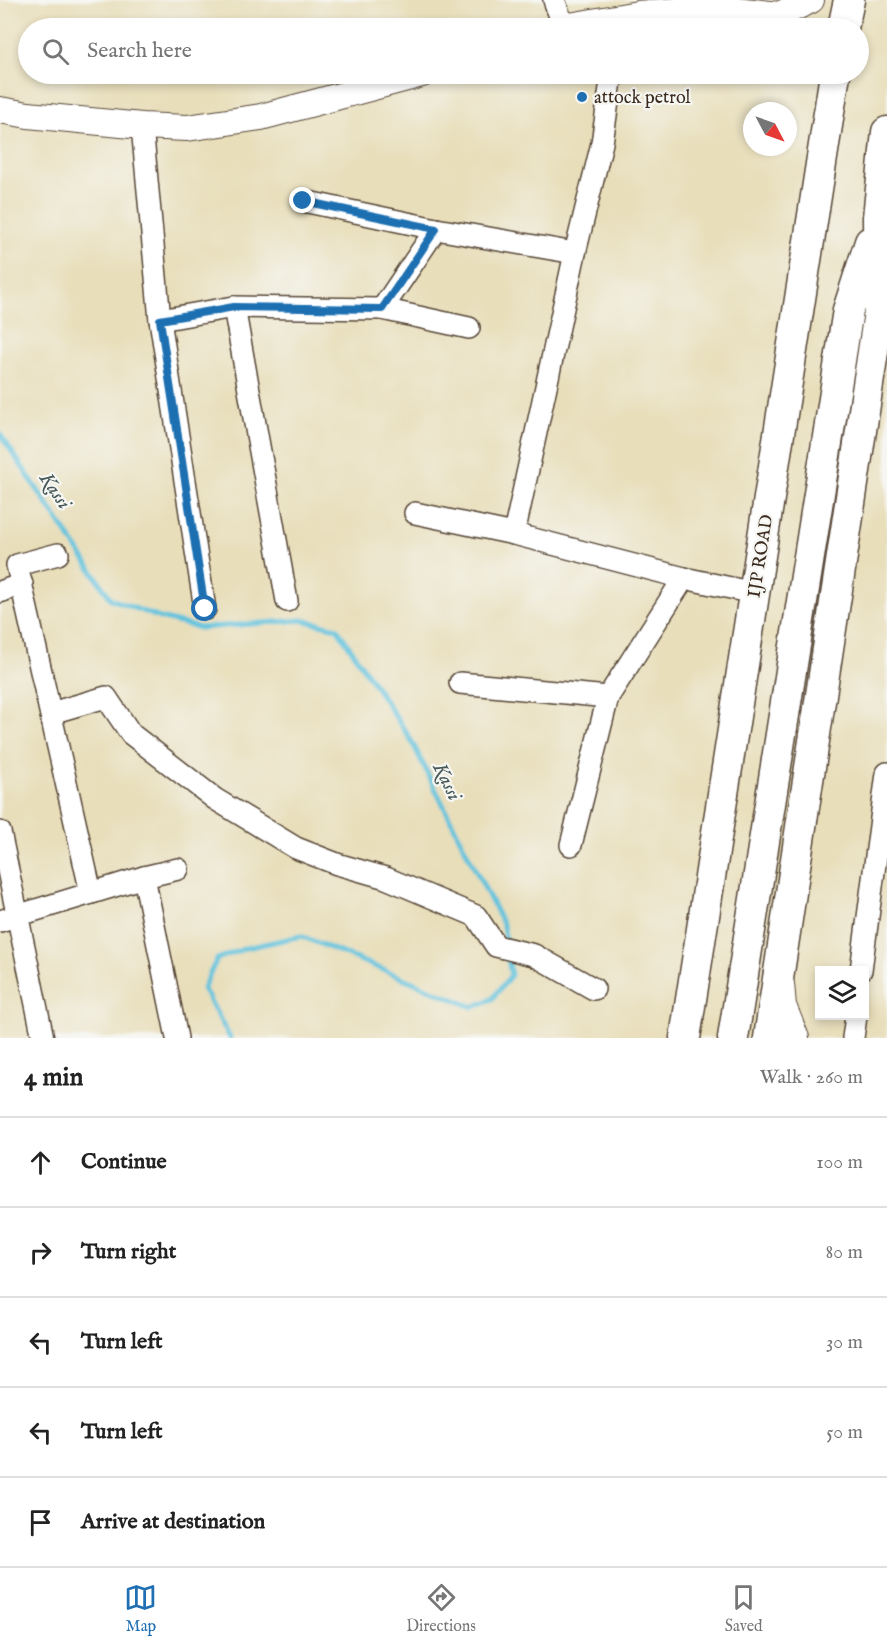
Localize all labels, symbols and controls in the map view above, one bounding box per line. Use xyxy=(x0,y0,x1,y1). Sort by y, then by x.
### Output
search box xyxy=(18,18,869,84)
icon: search xyxy=(39,35,72,68)
text: Search here xyxy=(87,37,192,65)
place label: attock petrol xyxy=(594,87,691,110)
marker: attock petrol xyxy=(575,90,589,104)
north arrow xyxy=(743,102,797,156)
route end xyxy=(289,187,315,213)
water label: Kassi xyxy=(33,467,77,515)
street label: IJP ROAD xyxy=(744,513,779,599)
route start xyxy=(191,595,217,621)
water label: Kassi xyxy=(426,758,467,806)
map controls xyxy=(815,966,869,1020)
button: layers xyxy=(815,966,869,1020)
text: 4 min xyxy=(24,1061,83,1094)
text: Walk · 260 m xyxy=(760,1065,863,1090)
icon: ahead xyxy=(24,1146,57,1179)
text: Continue xyxy=(81,1148,167,1176)
text: 100 m xyxy=(816,1150,863,1175)
icon: right xyxy=(24,1236,57,1269)
text: Turn right xyxy=(81,1238,176,1266)
text: 80 m xyxy=(826,1240,863,1265)
icon: left xyxy=(24,1326,57,1359)
text: Turn left xyxy=(81,1328,163,1356)
text: 30 m xyxy=(826,1330,863,1355)
icon: left xyxy=(24,1416,57,1449)
text: Turn left xyxy=(81,1418,163,1446)
text: 50 m xyxy=(826,1420,863,1445)
icon: arrive xyxy=(24,1506,57,1539)
text: Arrive at destination xyxy=(81,1508,265,1536)
tab: Map xyxy=(124,1581,157,1637)
tab: Directions xyxy=(406,1581,476,1637)
tab: Saved xyxy=(725,1581,763,1637)

